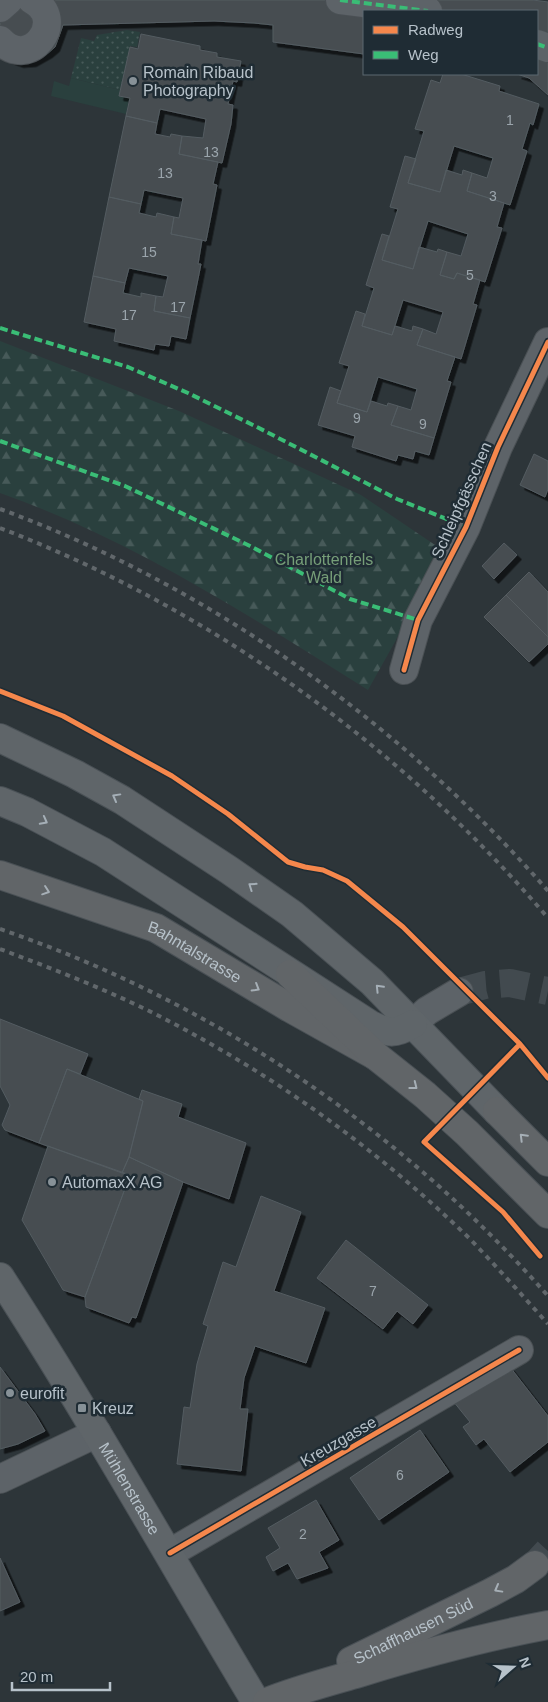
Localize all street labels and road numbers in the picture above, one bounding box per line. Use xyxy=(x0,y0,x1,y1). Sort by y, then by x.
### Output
street label: Schleipfgässchen xyxy=(428,439,495,561)
street label: Bahntalstrasse xyxy=(146,918,244,986)
street label: Kreuzgasse xyxy=(297,1413,379,1470)
street label: Mühlenstrasse xyxy=(95,1439,163,1538)
street label: Schaffhausen Süd xyxy=(351,1595,476,1667)

